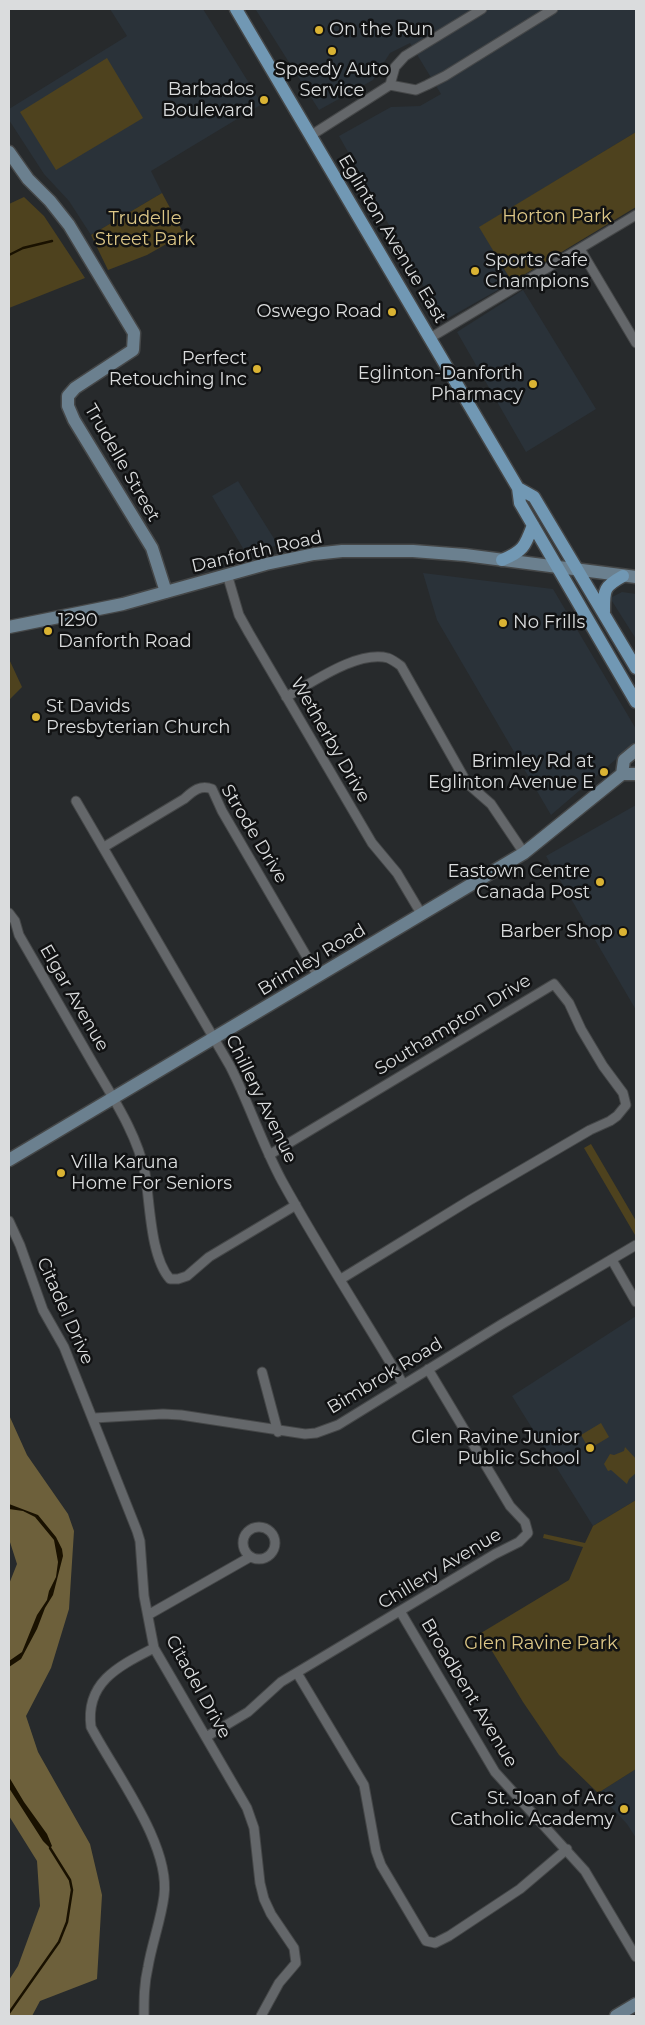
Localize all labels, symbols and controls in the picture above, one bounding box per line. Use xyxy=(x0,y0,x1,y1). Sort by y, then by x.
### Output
place label: On the Run xyxy=(329,19,433,41)
marker: On the Run xyxy=(313,24,325,36)
marker: Speedy Auto Service xyxy=(326,45,338,57)
place label: Speedy Auto Service xyxy=(275,59,389,102)
place label: Barbados Boulevard xyxy=(162,79,254,122)
marker: Barbados Boulevard xyxy=(258,94,270,106)
street label: Eglinton Avenue East xyxy=(333,151,451,327)
park label: Horton Park xyxy=(502,206,612,228)
park label: Trudelle Street Park xyxy=(95,208,195,250)
place label: Sports Cafe Champions xyxy=(485,250,589,292)
marker: Sports Cafe Champions xyxy=(469,265,481,277)
place label: Oswego Road xyxy=(256,301,382,323)
marker: Oswego Road xyxy=(386,306,398,318)
place label: Perfect Retouching Inc xyxy=(109,348,247,390)
marker: Perfect Retouching Inc xyxy=(251,363,263,375)
place label: Eglinton-Danforth Pharmacy xyxy=(358,363,523,406)
marker: Eglinton-Danforth Pharmacy xyxy=(527,378,539,390)
street label: Trudelle Street xyxy=(80,400,164,526)
street label: Danforth Road xyxy=(189,526,325,578)
place label: 1290 Danforth Road xyxy=(58,610,192,652)
place label: No Frills xyxy=(513,612,585,634)
marker: No Frills xyxy=(497,617,509,629)
marker: 1290 Danforth Road xyxy=(42,625,54,637)
street label: Wetherby Drive xyxy=(285,674,375,806)
place label: St Davids Presbyterian Church xyxy=(46,696,230,739)
marker: St Davids Presbyterian Church xyxy=(30,711,42,723)
place label: Brimley Rd at Eglinton Avenue E xyxy=(428,751,594,794)
marker: Brimley Rd at Eglinton Avenue E xyxy=(598,766,610,778)
street label: Strode Drive xyxy=(216,781,292,887)
place label: Eastown Centre Canada Post xyxy=(447,861,590,904)
marker: Eastown Centre Canada Post xyxy=(594,876,606,888)
street label: Brimley Road xyxy=(254,919,370,1001)
place label: Barber Shop xyxy=(500,921,613,943)
marker: Barber Shop xyxy=(617,926,629,938)
street label: Elgar Avenue xyxy=(35,941,113,1055)
street label: Southampton Drive xyxy=(371,970,535,1080)
street label: Chillery Avenue xyxy=(221,1031,301,1167)
place label: Villa Karuna Home For Seniors xyxy=(71,1152,232,1194)
marker: Villa Karuna Home For Seniors xyxy=(55,1167,67,1179)
street label: Citadel Drive xyxy=(32,1254,98,1368)
street label: Bimbrok Road xyxy=(323,1333,447,1419)
place label: Glen Ravine Junior Public School xyxy=(411,1427,580,1470)
marker: Glen Ravine Junior Public School xyxy=(584,1442,596,1454)
street label: Chillery Avenue xyxy=(375,1524,505,1614)
street label: Broadbent Avenue xyxy=(416,1615,522,1771)
street label: Citadel Drive xyxy=(161,1632,235,1742)
park label: Glen Ravine Park xyxy=(464,1633,618,1655)
place label: St. Joan of Arc Catholic Academy xyxy=(450,1788,614,1830)
marker: St. Joan of Arc Catholic Academy xyxy=(618,1803,630,1815)

